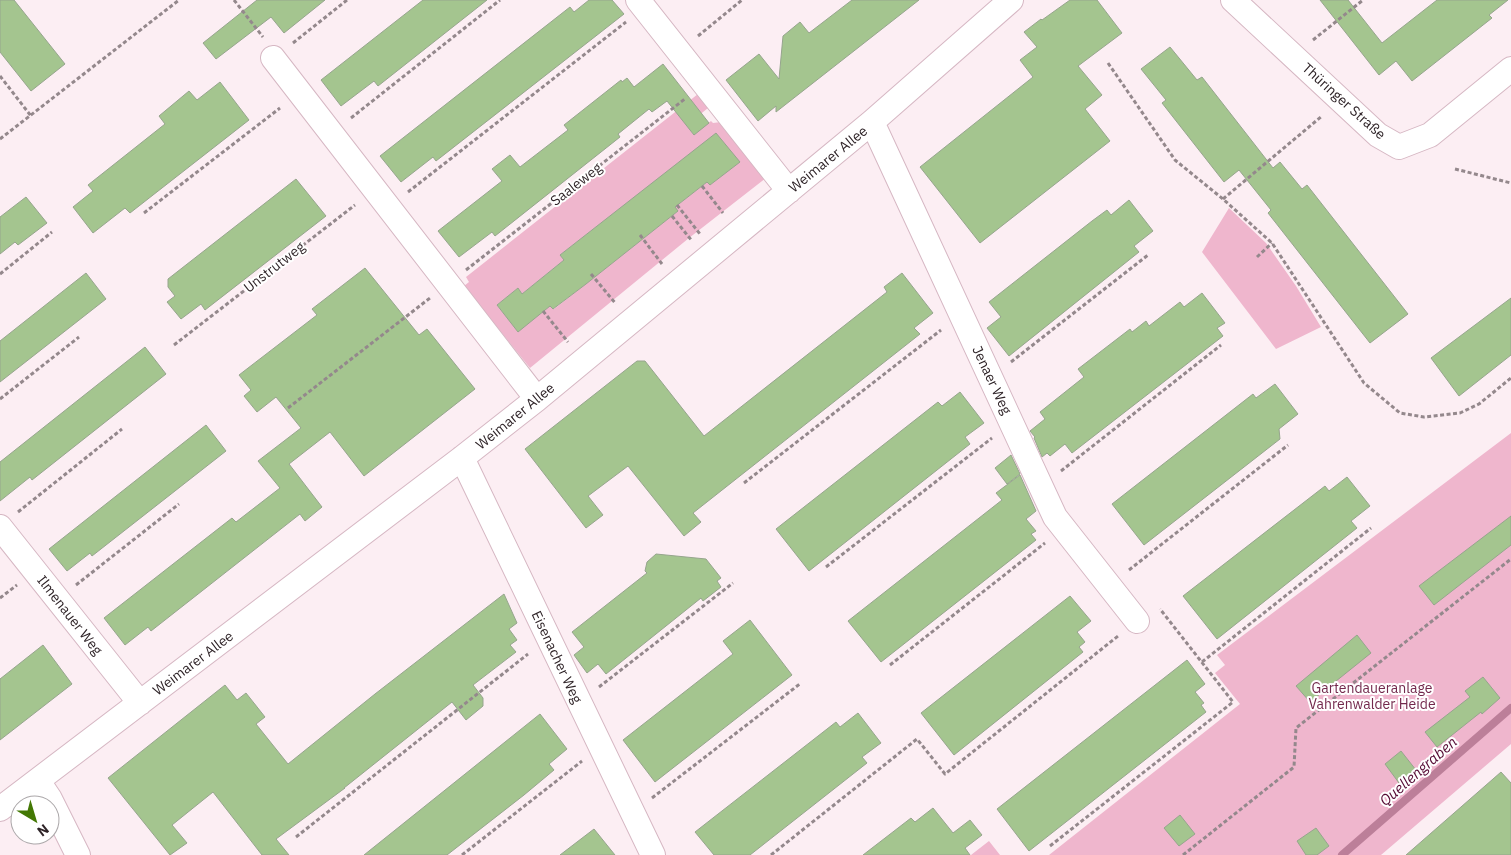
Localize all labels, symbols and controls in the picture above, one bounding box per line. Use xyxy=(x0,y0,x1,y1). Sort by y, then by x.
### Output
street label: Thüringer Straße xyxy=(1299,59,1390,143)
street label: Weimarer Allee xyxy=(785,122,871,196)
street label: Saaleweg xyxy=(547,158,606,210)
street label: Unstrutweg xyxy=(240,237,309,297)
street label: Jenaer Weg xyxy=(968,343,1016,418)
street label: Weimarer Allee xyxy=(472,379,558,453)
street label: Ilmenauer Weg xyxy=(33,572,107,659)
street label: Eisenacher Weg xyxy=(528,608,587,707)
street label: Weimarer Allee xyxy=(149,627,237,699)
park label: Gartendaueranlage Vahrenwalder Heide xyxy=(1308,679,1436,713)
water label: Quellengraben xyxy=(1375,732,1461,810)
north arrow xyxy=(10,795,60,845)
text: N xyxy=(33,820,53,840)

